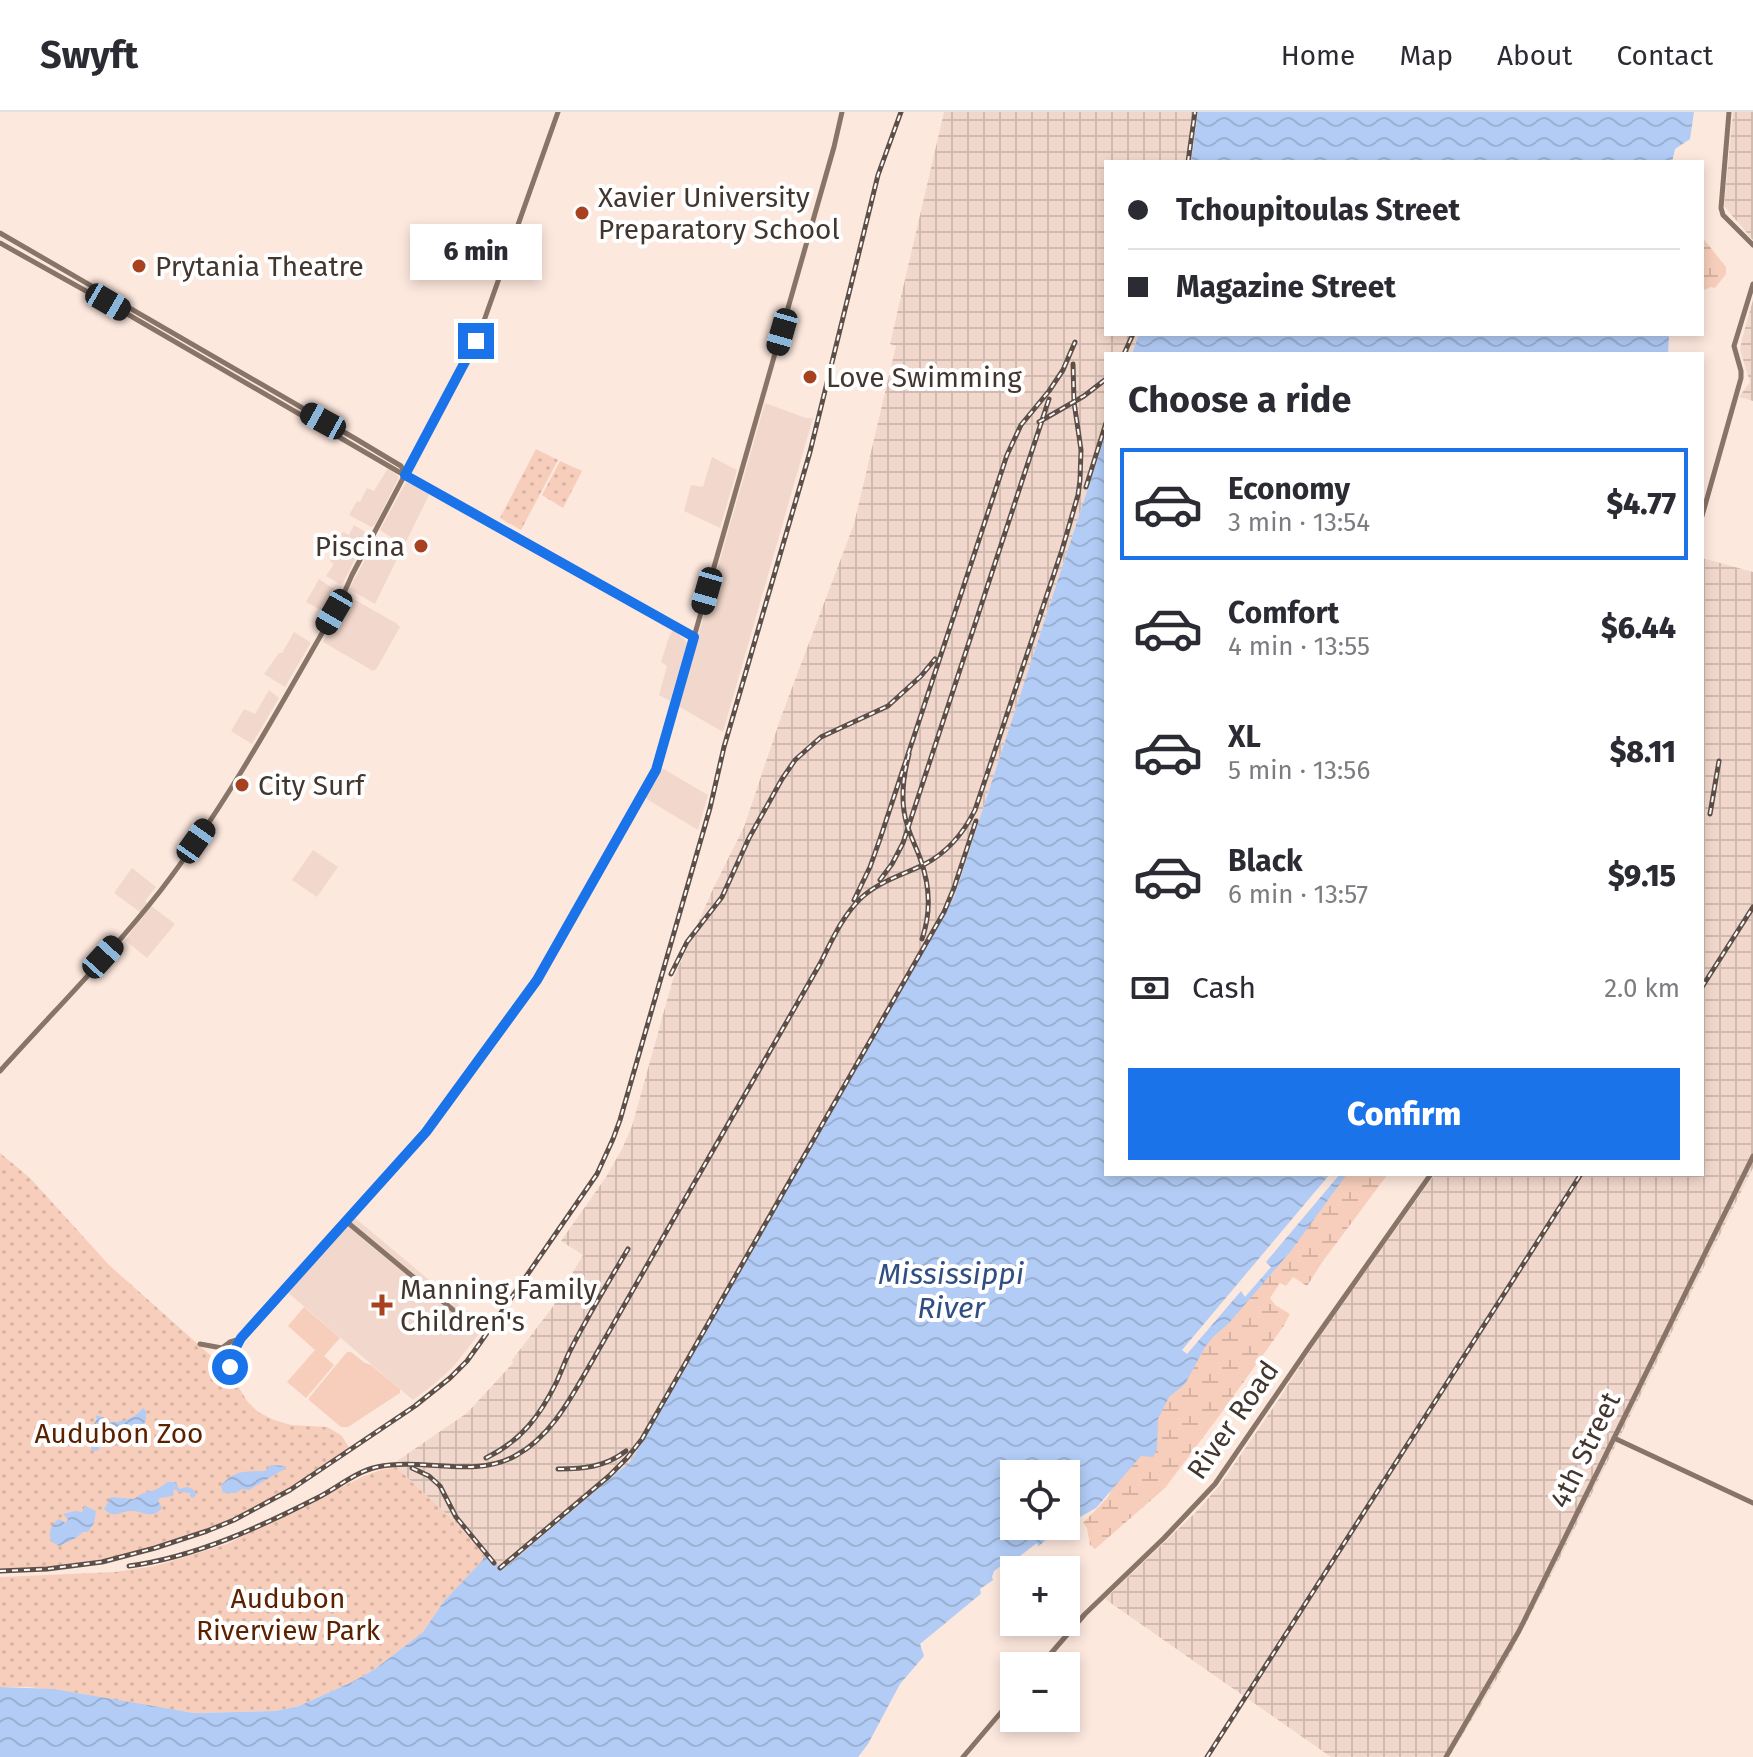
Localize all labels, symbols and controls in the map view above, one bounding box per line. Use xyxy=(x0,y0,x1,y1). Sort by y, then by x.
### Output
text: Swyft xyxy=(40,32,138,78)
text: Home xyxy=(1281,39,1355,72)
text: Map xyxy=(1399,39,1453,72)
text: About xyxy=(1497,39,1572,72)
text: Contact xyxy=(1616,39,1713,72)
place label: Xavier University Preparatory School xyxy=(598,181,840,246)
text: Tchoupitoulas Street xyxy=(1176,192,1460,228)
marker: Xavier University Preparatory School xyxy=(573,204,591,222)
callout: 6 min xyxy=(410,225,542,281)
text: 6 min xyxy=(444,236,508,267)
place label: Prytania Theatre xyxy=(155,250,364,283)
marker: Prytania Theatre xyxy=(130,257,148,275)
text: Magazine Street xyxy=(1176,269,1396,305)
car xyxy=(81,280,135,324)
car xyxy=(764,306,800,358)
route end xyxy=(458,323,494,359)
place label: Love Swimming xyxy=(826,361,1022,394)
marker: Love Swimming xyxy=(801,368,819,386)
text: Choose a ride xyxy=(1128,378,1351,422)
car xyxy=(296,399,350,443)
icon: car xyxy=(1132,468,1204,540)
text: Economy xyxy=(1228,471,1350,507)
text: $4.77 xyxy=(1606,486,1676,522)
text: 3 min · 13:54 xyxy=(1228,507,1370,538)
place label: Piscina xyxy=(315,530,405,563)
marker: Piscina xyxy=(412,537,430,555)
car xyxy=(689,565,725,617)
car xyxy=(312,585,356,639)
icon: car xyxy=(1132,592,1204,664)
text: Comfort xyxy=(1228,595,1339,631)
text: $6.44 xyxy=(1601,610,1676,646)
text: 4 min · 13:55 xyxy=(1228,631,1370,662)
icon: car xyxy=(1132,716,1204,788)
text: XL xyxy=(1228,719,1261,755)
text: $8.11 xyxy=(1610,734,1676,770)
text: 5 min · 13:56 xyxy=(1228,755,1370,786)
place label: City Surf xyxy=(258,769,367,802)
marker: City Surf xyxy=(233,776,251,794)
car xyxy=(172,814,220,868)
icon: car xyxy=(1132,840,1204,912)
text: Black xyxy=(1228,843,1303,879)
text: $9.15 xyxy=(1608,858,1676,894)
text: 6 min · 13:57 xyxy=(1228,879,1368,910)
car xyxy=(78,931,128,983)
icon: cash xyxy=(1128,966,1172,1010)
text: Cash xyxy=(1192,970,1256,1006)
text: 2.0 km xyxy=(1604,973,1680,1004)
button: Confirm xyxy=(1128,1068,1680,1160)
water label: Mississippi River xyxy=(878,1256,1025,1326)
place label: Manning Family Children's xyxy=(400,1273,597,1338)
marker: Manning Family Children's xyxy=(371,1294,393,1316)
route start xyxy=(212,1349,248,1385)
street label: River Road xyxy=(1180,1355,1286,1485)
street label: 4th Street xyxy=(1543,1386,1628,1513)
park label: Audubon Zoo xyxy=(35,1417,203,1450)
map controls xyxy=(1000,1460,1080,1732)
button: locate xyxy=(1000,1460,1080,1540)
button: + xyxy=(1000,1556,1080,1636)
park label: Audubon Riverview Park xyxy=(196,1582,381,1647)
button: − xyxy=(1000,1652,1080,1732)

